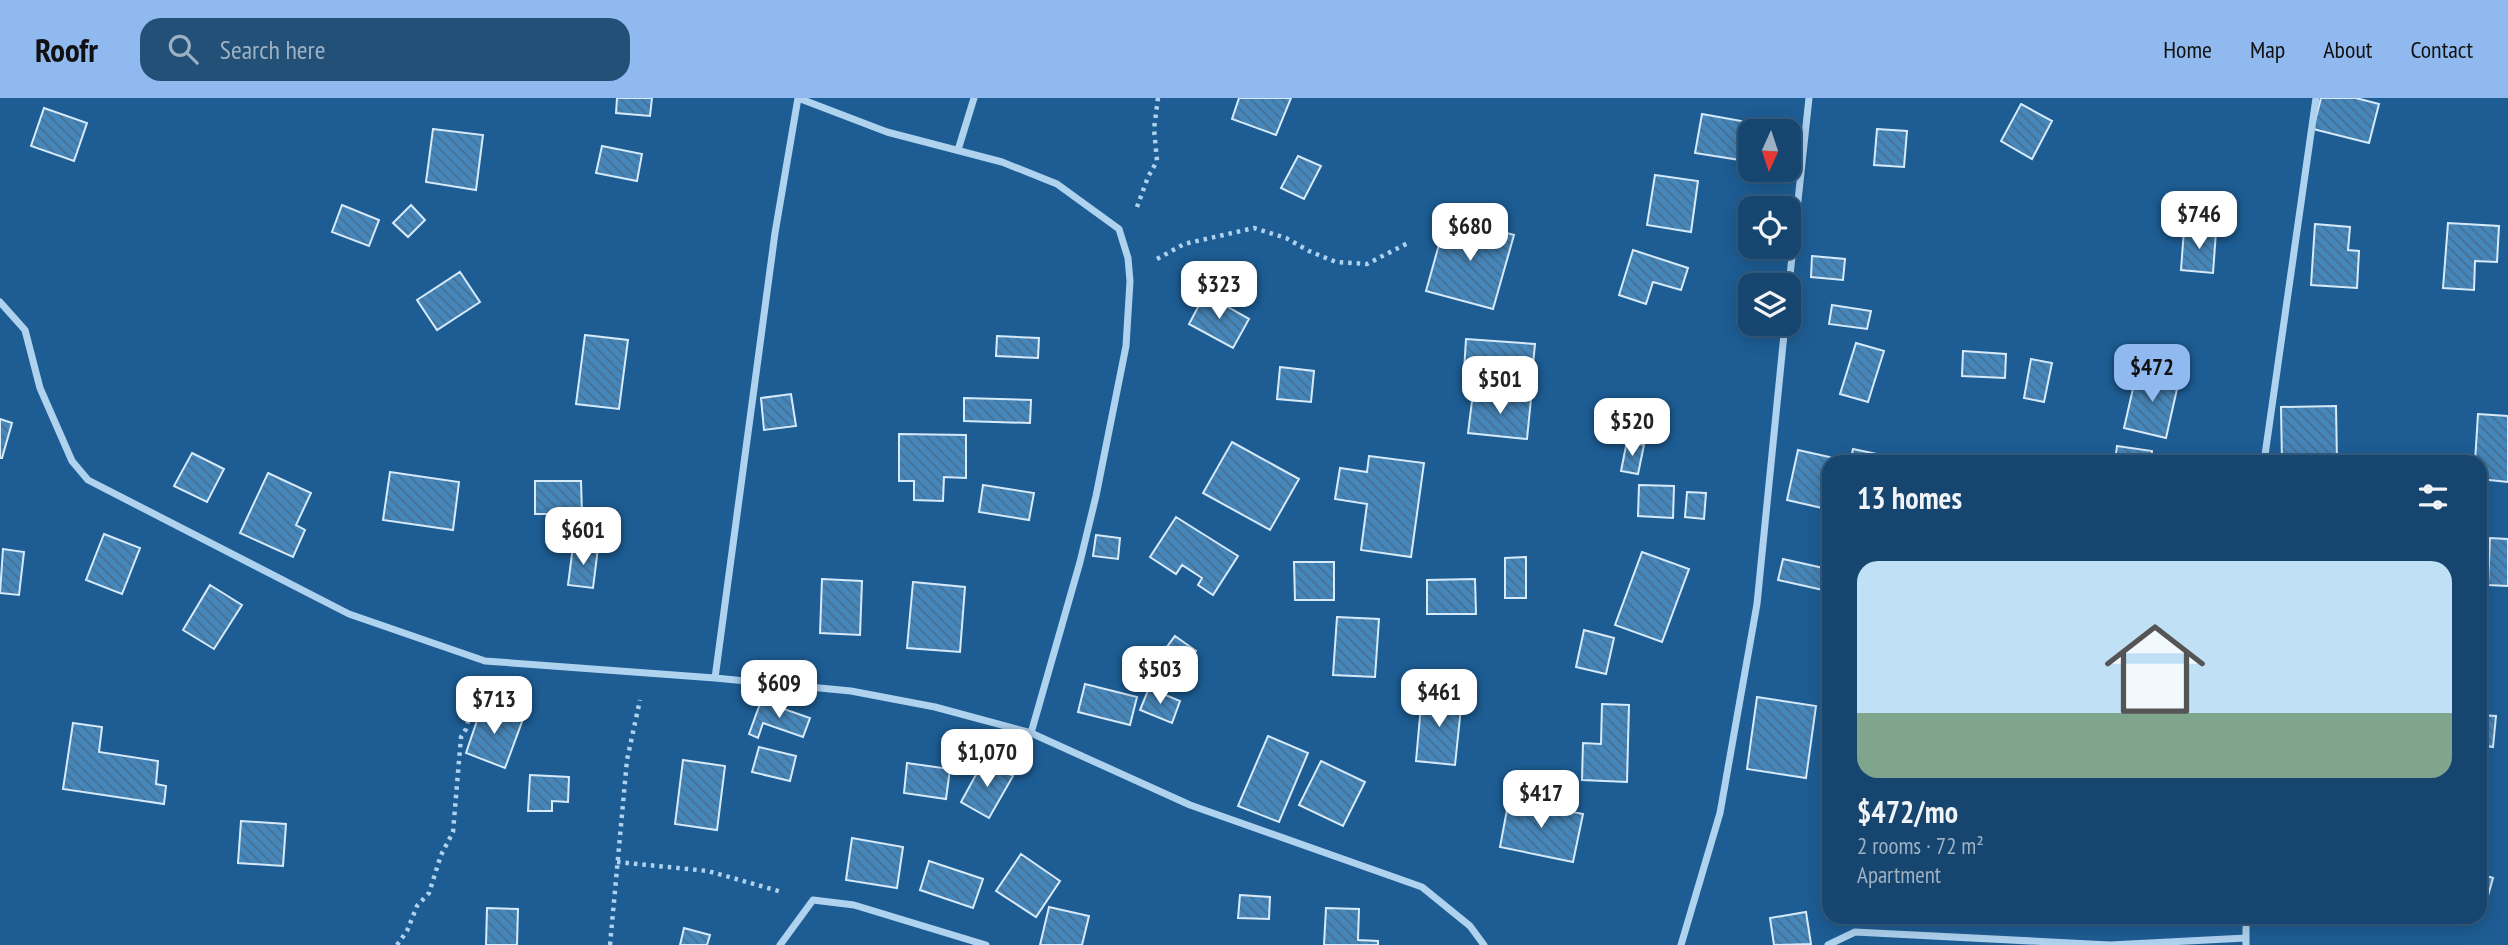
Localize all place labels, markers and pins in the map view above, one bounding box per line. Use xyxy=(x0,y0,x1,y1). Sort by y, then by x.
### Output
pin: $746 xyxy=(2158,192,2240,251)
pin: $680 xyxy=(1429,204,1511,263)
pin: $323 xyxy=(1178,262,1260,321)
pin: $472 xyxy=(2111,344,2193,404)
pin: $501 xyxy=(1459,356,1541,416)
pin: $520 xyxy=(1591,398,1673,458)
pin: $601 xyxy=(542,508,624,567)
pin: $503 xyxy=(1119,646,1201,706)
pin: $609 xyxy=(738,660,820,720)
pin: $461 xyxy=(1398,670,1480,729)
pin: $713 xyxy=(453,676,535,736)
pin: $1,070 xyxy=(930,730,1044,789)
pin: $417 xyxy=(1500,770,1582,830)

